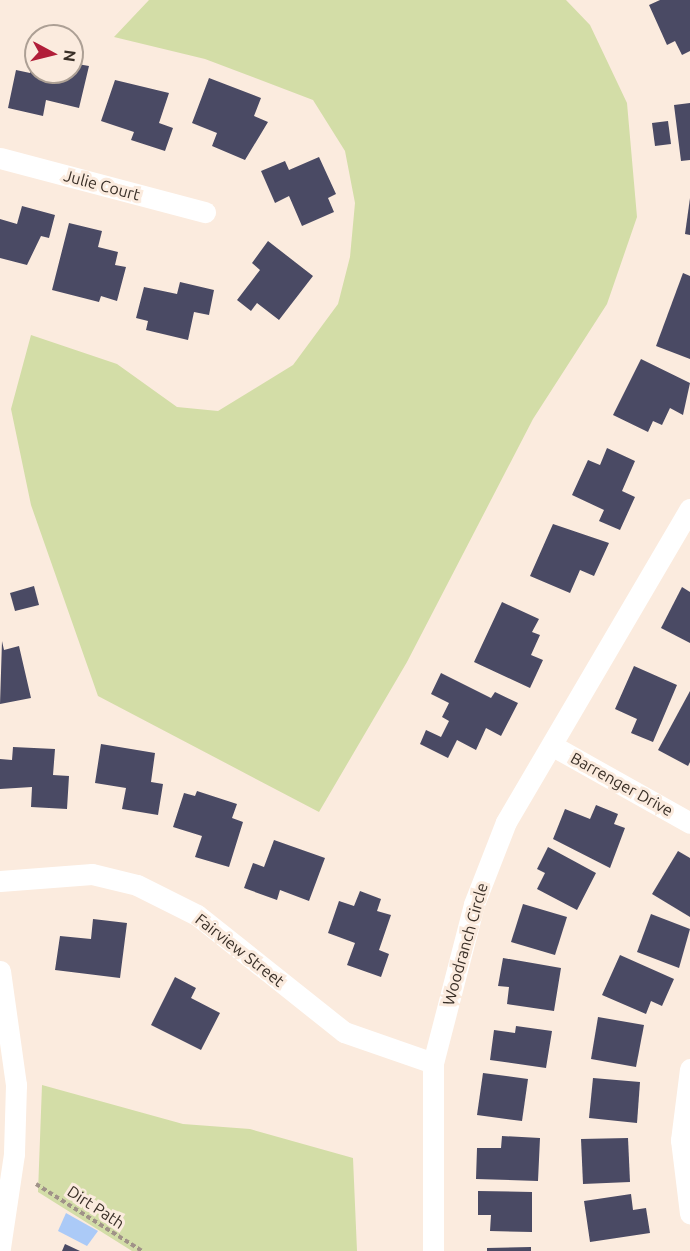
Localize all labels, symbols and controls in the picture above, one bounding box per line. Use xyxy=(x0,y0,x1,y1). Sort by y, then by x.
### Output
north arrow xyxy=(24,24,84,84)
text: N xyxy=(60,49,80,63)
street label: Julie Court xyxy=(62,166,142,204)
street label: Barrenger Drive xyxy=(567,748,677,820)
street label: Woodranch Circle xyxy=(438,881,492,1007)
street label: Fairview Street xyxy=(192,909,288,991)
street label: Dirt Path xyxy=(64,1181,128,1233)

